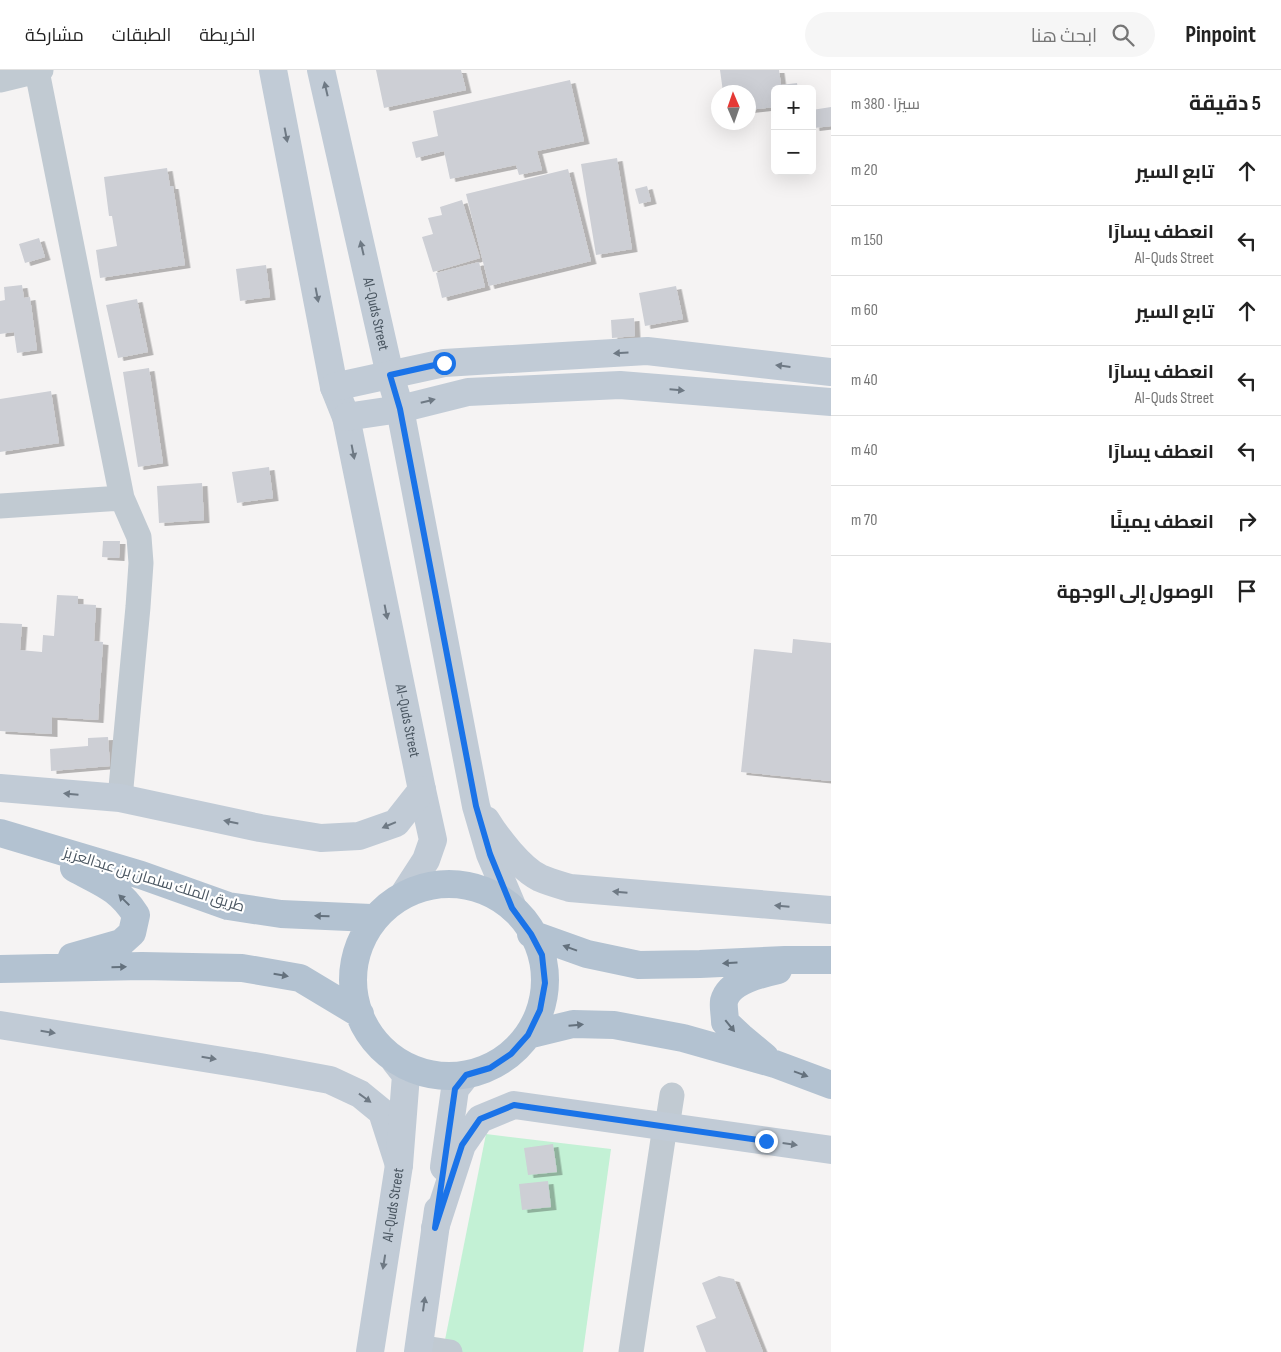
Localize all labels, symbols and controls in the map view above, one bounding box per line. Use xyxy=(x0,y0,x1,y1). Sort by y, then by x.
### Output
search box xyxy=(805,12,1155,57)
text: Pinpoint xyxy=(1185,20,1256,49)
icon: search xyxy=(1109,21,1137,49)
text: مشاركة xyxy=(25,25,84,46)
text: الطبقات xyxy=(112,25,171,46)
text: الخريطة xyxy=(199,25,256,46)
text: ابحث هنا xyxy=(1031,25,1097,48)
one-way arrow xyxy=(322,82,330,97)
north arrow xyxy=(711,85,756,130)
map controls xyxy=(771,85,816,175)
button: + xyxy=(771,85,816,130)
text: 5 دقيقة xyxy=(1189,91,1261,116)
text: سيرًا · 380 m xyxy=(851,95,920,114)
one-way arrow xyxy=(282,127,290,143)
button: − xyxy=(771,130,816,175)
icon: ahead xyxy=(1233,157,1261,185)
text: 20 m xyxy=(851,161,878,180)
text: تابع السير xyxy=(1135,161,1214,184)
text: انعطف يسارًا xyxy=(1107,221,1214,244)
icon: left xyxy=(1233,227,1261,255)
text: 150 m xyxy=(851,231,883,250)
one-way arrow xyxy=(357,239,365,255)
text: Al-Quds Street xyxy=(1135,249,1214,268)
street label: Al-Quds Street xyxy=(358,274,394,353)
one-way arrow xyxy=(313,287,321,303)
icon: ahead xyxy=(1233,297,1261,325)
text: 60 m xyxy=(851,301,878,320)
text: تابع السير xyxy=(1135,301,1214,324)
one-way arrow xyxy=(613,349,629,357)
route start xyxy=(433,352,456,375)
text: انعطف يسارًا xyxy=(1107,361,1214,384)
one-way arrow xyxy=(774,362,790,370)
icon: left xyxy=(1233,367,1261,395)
text: 40 m xyxy=(851,371,878,390)
one-way arrow xyxy=(669,386,685,394)
text: Al-Quds Street xyxy=(1135,389,1214,408)
one-way arrow xyxy=(421,397,436,405)
icon: left xyxy=(1233,437,1261,465)
text: 40 m xyxy=(851,441,878,460)
text: انعطف يسارًا xyxy=(1107,441,1214,464)
one-way arrow xyxy=(350,445,358,461)
icon: right xyxy=(1233,507,1261,535)
text: 70 m xyxy=(851,511,877,530)
text: انعطف يمينًا xyxy=(1110,511,1214,534)
icon: arrive xyxy=(1233,577,1261,605)
text: الوصول إلى الوجهة xyxy=(1057,581,1214,604)
one-way arrow xyxy=(382,604,390,620)
street label: Al-Quds Street xyxy=(391,681,425,759)
one-way arrow xyxy=(62,789,78,797)
one-way arrow xyxy=(223,818,238,826)
one-way arrow xyxy=(382,821,396,829)
street label: طريق الملك سلمان بن عبدالعزيز xyxy=(60,843,247,917)
one-way arrow xyxy=(612,888,628,896)
one-way arrow xyxy=(118,894,130,906)
one-way arrow xyxy=(774,901,790,909)
one-way arrow xyxy=(314,912,330,920)
one-way arrow xyxy=(562,944,577,951)
one-way arrow xyxy=(722,959,738,967)
one-way arrow xyxy=(111,962,127,970)
one-way arrow xyxy=(273,971,289,979)
one-way arrow xyxy=(725,1019,736,1032)
one-way arrow xyxy=(568,1021,584,1029)
one-way arrow xyxy=(40,1029,56,1037)
one-way arrow xyxy=(201,1055,217,1063)
one-way arrow xyxy=(794,1071,809,1078)
one-way arrow xyxy=(358,1093,371,1103)
route end xyxy=(755,1130,778,1153)
one-way arrow xyxy=(782,1140,798,1148)
street label: Al-Quds Street xyxy=(378,1166,408,1244)
one-way arrow xyxy=(380,1254,388,1270)
one-way arrow xyxy=(421,1295,429,1311)

